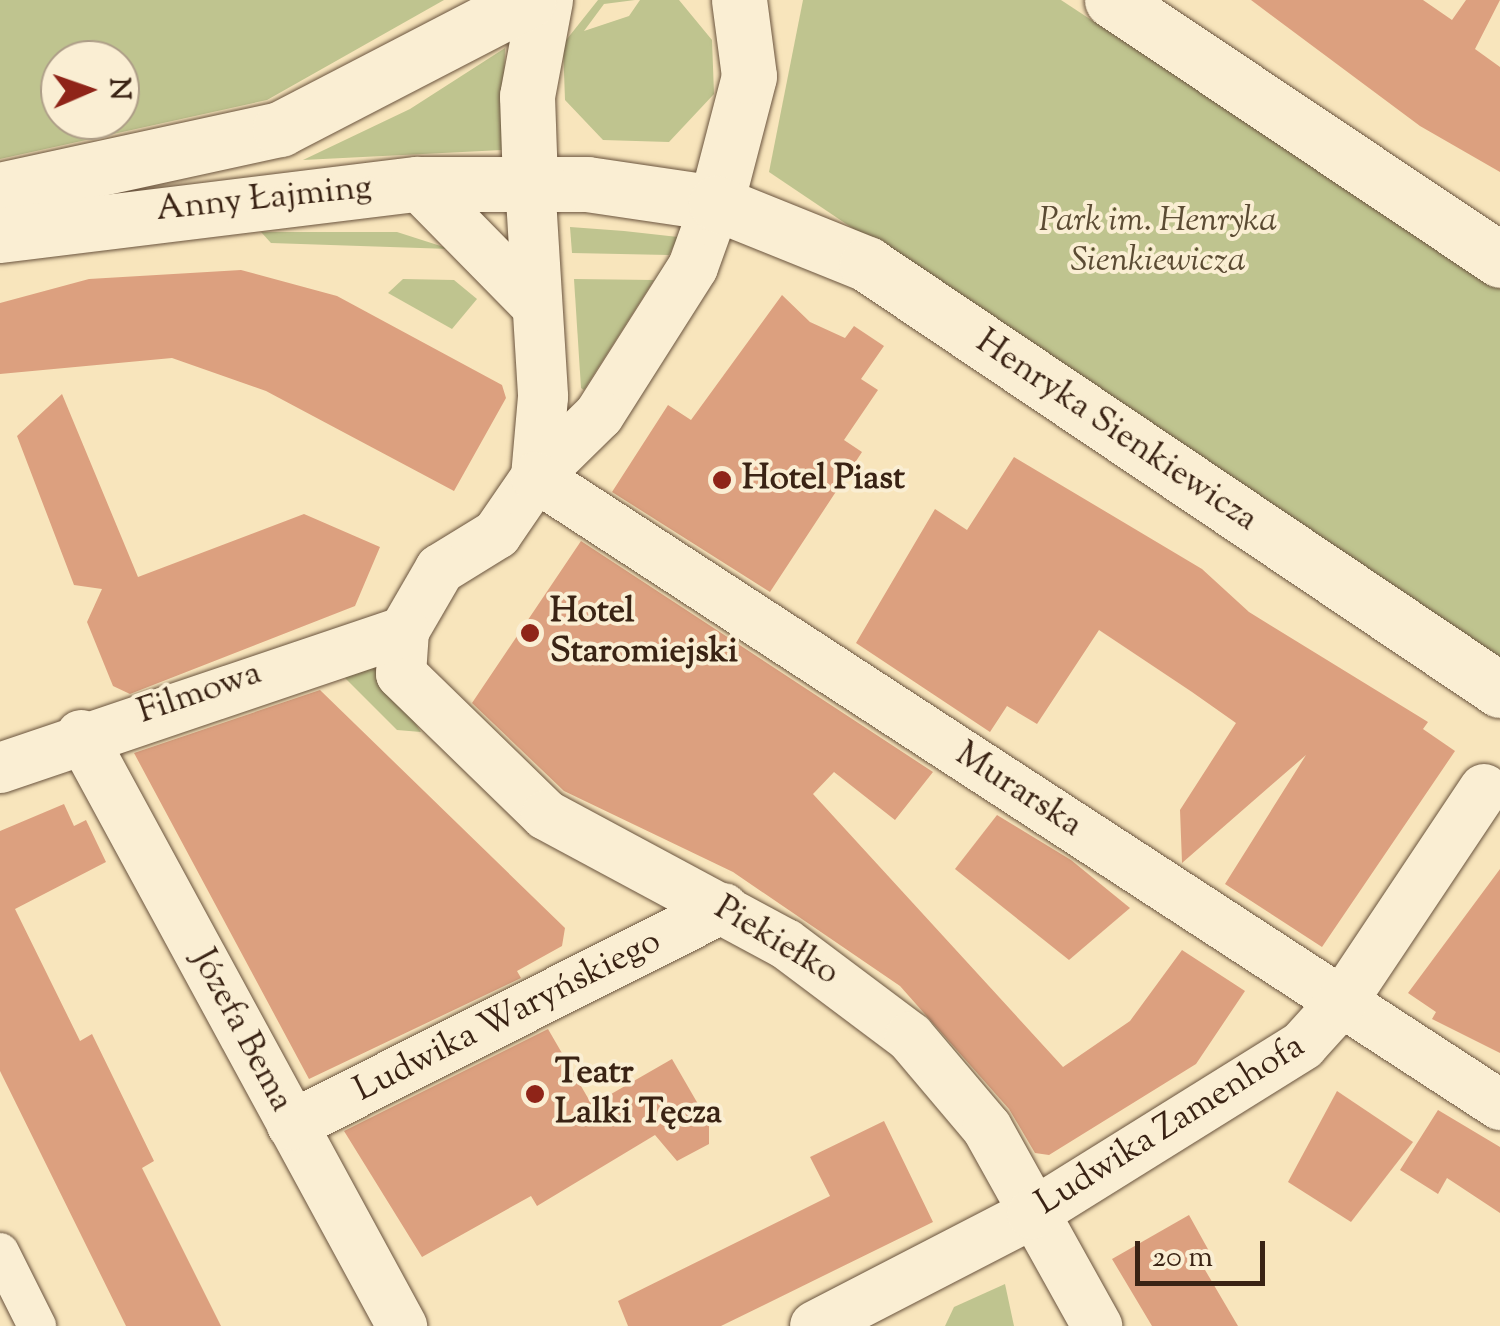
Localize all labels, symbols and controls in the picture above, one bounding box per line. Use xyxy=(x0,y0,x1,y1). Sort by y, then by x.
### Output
north arrow xyxy=(40,40,140,140)
text: N xyxy=(98,77,138,101)
street label: Anny Łajming xyxy=(154,168,374,232)
park label: Park im. Henryka Sienkiewicza xyxy=(1039,201,1277,283)
street label: Henryka Sienkiewicza xyxy=(967,322,1265,542)
place label: Hotel Piast xyxy=(742,459,905,501)
marker: Hotel Piast xyxy=(711,469,733,491)
place label: Hotel Staromiejski xyxy=(550,592,738,674)
marker: Hotel Staromiejski xyxy=(519,622,541,644)
street label: Filmowa xyxy=(133,653,267,735)
street label: Murarska xyxy=(947,735,1089,847)
street label: Piekiełko xyxy=(706,888,846,996)
street label: Ludwika Waryńskiego xyxy=(348,922,668,1112)
street label: Józefa Bema xyxy=(181,943,301,1119)
street label: Ludwika Zamenhofa xyxy=(1029,1026,1313,1226)
place label: Teatr Lalki Tęcza xyxy=(555,1053,722,1135)
marker: Teatr Lalki Tęcza xyxy=(524,1083,546,1105)
scale bar xyxy=(1140,1221,1270,1283)
text: 20 m xyxy=(1152,1237,1213,1280)

